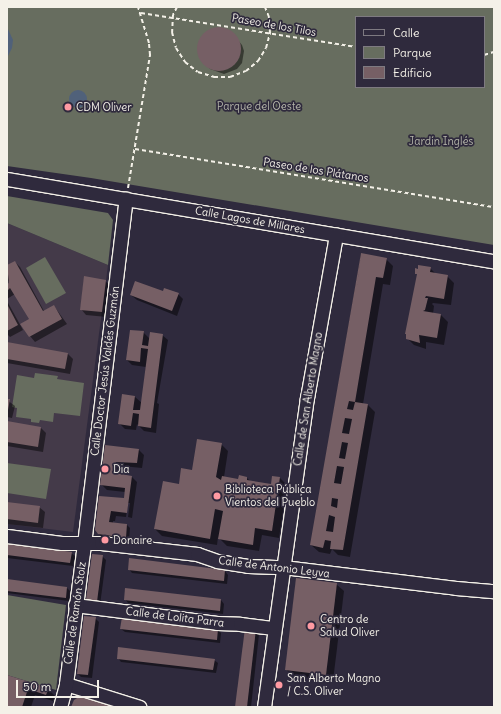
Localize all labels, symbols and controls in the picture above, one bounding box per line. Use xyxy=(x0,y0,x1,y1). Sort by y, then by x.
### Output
street label: Paseo de los Tilos xyxy=(231,11,317,39)
legend xyxy=(355,16,485,88)
text: Calle xyxy=(393,25,420,40)
text: Parque xyxy=(393,45,432,60)
text: Edificio xyxy=(393,65,432,80)
park label: Parque del Oeste xyxy=(217,99,301,113)
place label: CDM Oliver xyxy=(76,100,132,114)
marker: CDM Oliver xyxy=(63,102,73,112)
park label: Jardín Inglés xyxy=(409,134,473,148)
street label: Paseo de los Plátanos xyxy=(262,155,370,185)
street label: Calle Lagos de Millares xyxy=(194,204,306,236)
street label: Calle Doctor Jesús Valdés Guzmán xyxy=(88,285,122,457)
street label: Calle de San Alberto Magno xyxy=(291,331,325,467)
place label: Dia xyxy=(113,462,130,476)
marker: Dia xyxy=(100,464,110,474)
place label: Biblioteca Pública Vientos del Pueblo xyxy=(225,483,315,509)
marker: Biblioteca Pública Vientos del Pueblo xyxy=(212,491,222,501)
place label: Donaire xyxy=(113,533,152,547)
marker: Donaire xyxy=(100,535,110,545)
street label: Calle de Antonio Leyva xyxy=(218,554,330,580)
street label: Calle de Ramón Stolz xyxy=(61,561,89,665)
street label: Calle de Lolita Parra xyxy=(125,604,225,630)
place label: Centro de Salud Oliver xyxy=(320,613,380,639)
marker: Centro de Salud Oliver xyxy=(305,620,317,632)
scale bar xyxy=(18,672,101,698)
place label: San Alberto Magno / C.S. Oliver xyxy=(287,672,381,698)
text: 50 m xyxy=(23,679,51,694)
marker: San Alberto Magno / C.S. Oliver xyxy=(274,680,284,690)

